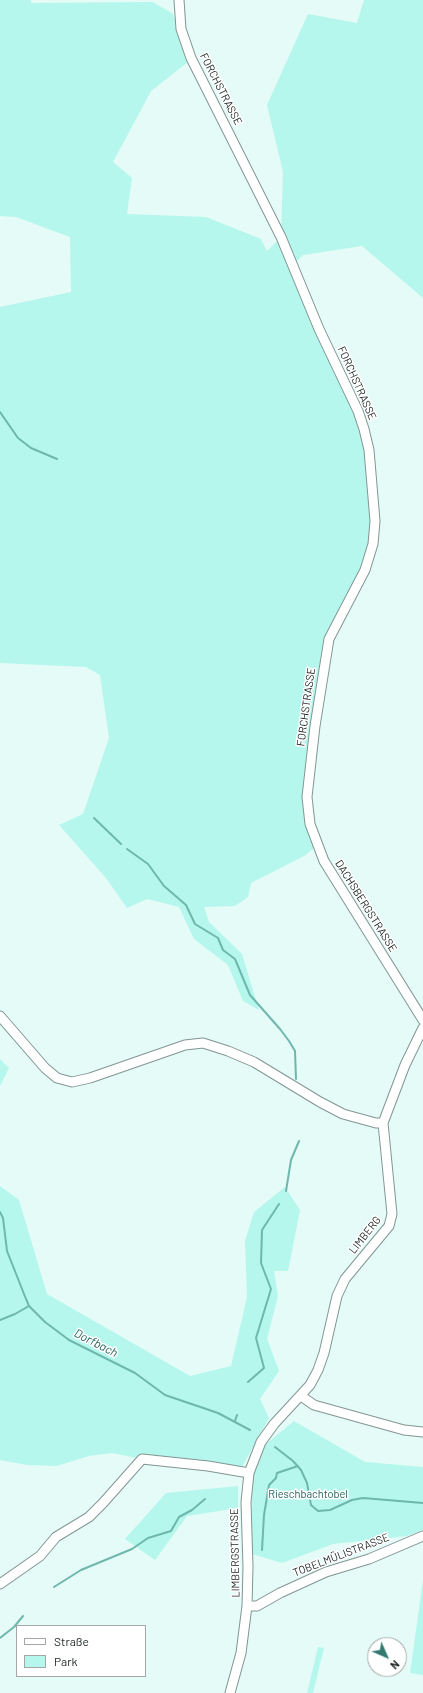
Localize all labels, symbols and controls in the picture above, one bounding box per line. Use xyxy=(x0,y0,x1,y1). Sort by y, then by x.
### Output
street label: FORCHSTRASSE xyxy=(197,51,245,127)
street label: FORCHSTRASSE xyxy=(335,344,379,422)
street label: FORCHSTRASSE xyxy=(294,667,318,747)
street label: DACHSBERGSTRASSE xyxy=(332,858,400,954)
street label: LIMBERG xyxy=(346,1214,384,1256)
water label: Dorfbach xyxy=(72,1326,120,1360)
park label: Rieschbachtobel xyxy=(268,1487,348,1501)
street label: LIMBERGSTRASSE xyxy=(228,1508,242,1598)
street label: TOBELMÜLISTRASSE xyxy=(291,1531,391,1579)
legend xyxy=(16,1625,146,1677)
text: Straße xyxy=(54,1634,89,1648)
north arrow xyxy=(367,1637,407,1677)
text: Park xyxy=(54,1654,78,1668)
text: N xyxy=(388,1658,402,1672)

